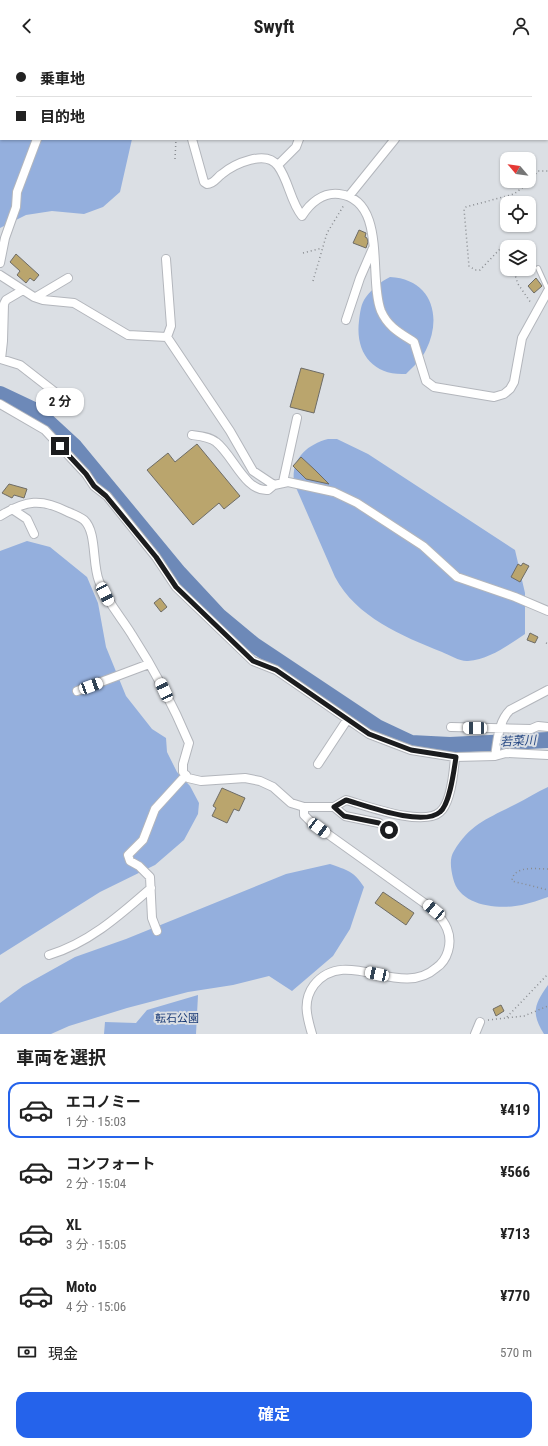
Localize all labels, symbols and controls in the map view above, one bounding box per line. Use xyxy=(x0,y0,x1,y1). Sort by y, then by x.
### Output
icon: back xyxy=(16,15,38,37)
icon: person xyxy=(510,15,532,37)
text: Swyft xyxy=(254,16,294,37)
text: 乗車地 xyxy=(40,70,85,88)
text: 目的地 xyxy=(40,108,85,126)
north arrow xyxy=(500,152,536,188)
map controls xyxy=(500,152,536,276)
button: locate xyxy=(500,196,536,232)
button: layers xyxy=(500,240,536,276)
callout: 2 分 xyxy=(36,388,84,416)
text: 2 分 xyxy=(49,394,71,409)
route end xyxy=(51,437,69,455)
car xyxy=(94,581,116,607)
car xyxy=(78,676,104,696)
car xyxy=(153,677,175,703)
car xyxy=(463,722,487,734)
water label: 若菜川 xyxy=(500,733,538,749)
car xyxy=(306,816,332,840)
route start xyxy=(380,821,398,839)
car xyxy=(421,898,447,922)
car xyxy=(364,966,390,982)
park label: 転石公園 xyxy=(155,1012,199,1025)
text: 車両を選択 xyxy=(16,1047,106,1068)
icon: car xyxy=(18,1092,54,1128)
text: エコノミー xyxy=(66,1093,141,1111)
text: ¥419 xyxy=(500,1101,530,1119)
text: 1 分 · 15:03 xyxy=(66,1114,126,1129)
icon: car xyxy=(18,1154,54,1190)
text: コンフォート xyxy=(66,1155,156,1173)
text: ¥566 xyxy=(500,1163,530,1181)
text: 2 分 · 15:04 xyxy=(66,1176,126,1191)
icon: car xyxy=(18,1216,54,1252)
text: XL xyxy=(66,1216,82,1234)
text: ¥713 xyxy=(500,1225,530,1243)
text: 3 分 · 15:05 xyxy=(66,1237,126,1252)
icon: car xyxy=(18,1278,54,1314)
text: Moto xyxy=(66,1278,97,1296)
text: ¥770 xyxy=(500,1287,530,1305)
text: 4 分 · 15:06 xyxy=(66,1299,126,1314)
icon: cash xyxy=(16,1341,38,1363)
text: 現金 xyxy=(48,1345,78,1363)
text: 570 m xyxy=(500,1345,532,1360)
button: 確定 xyxy=(16,1392,532,1438)

